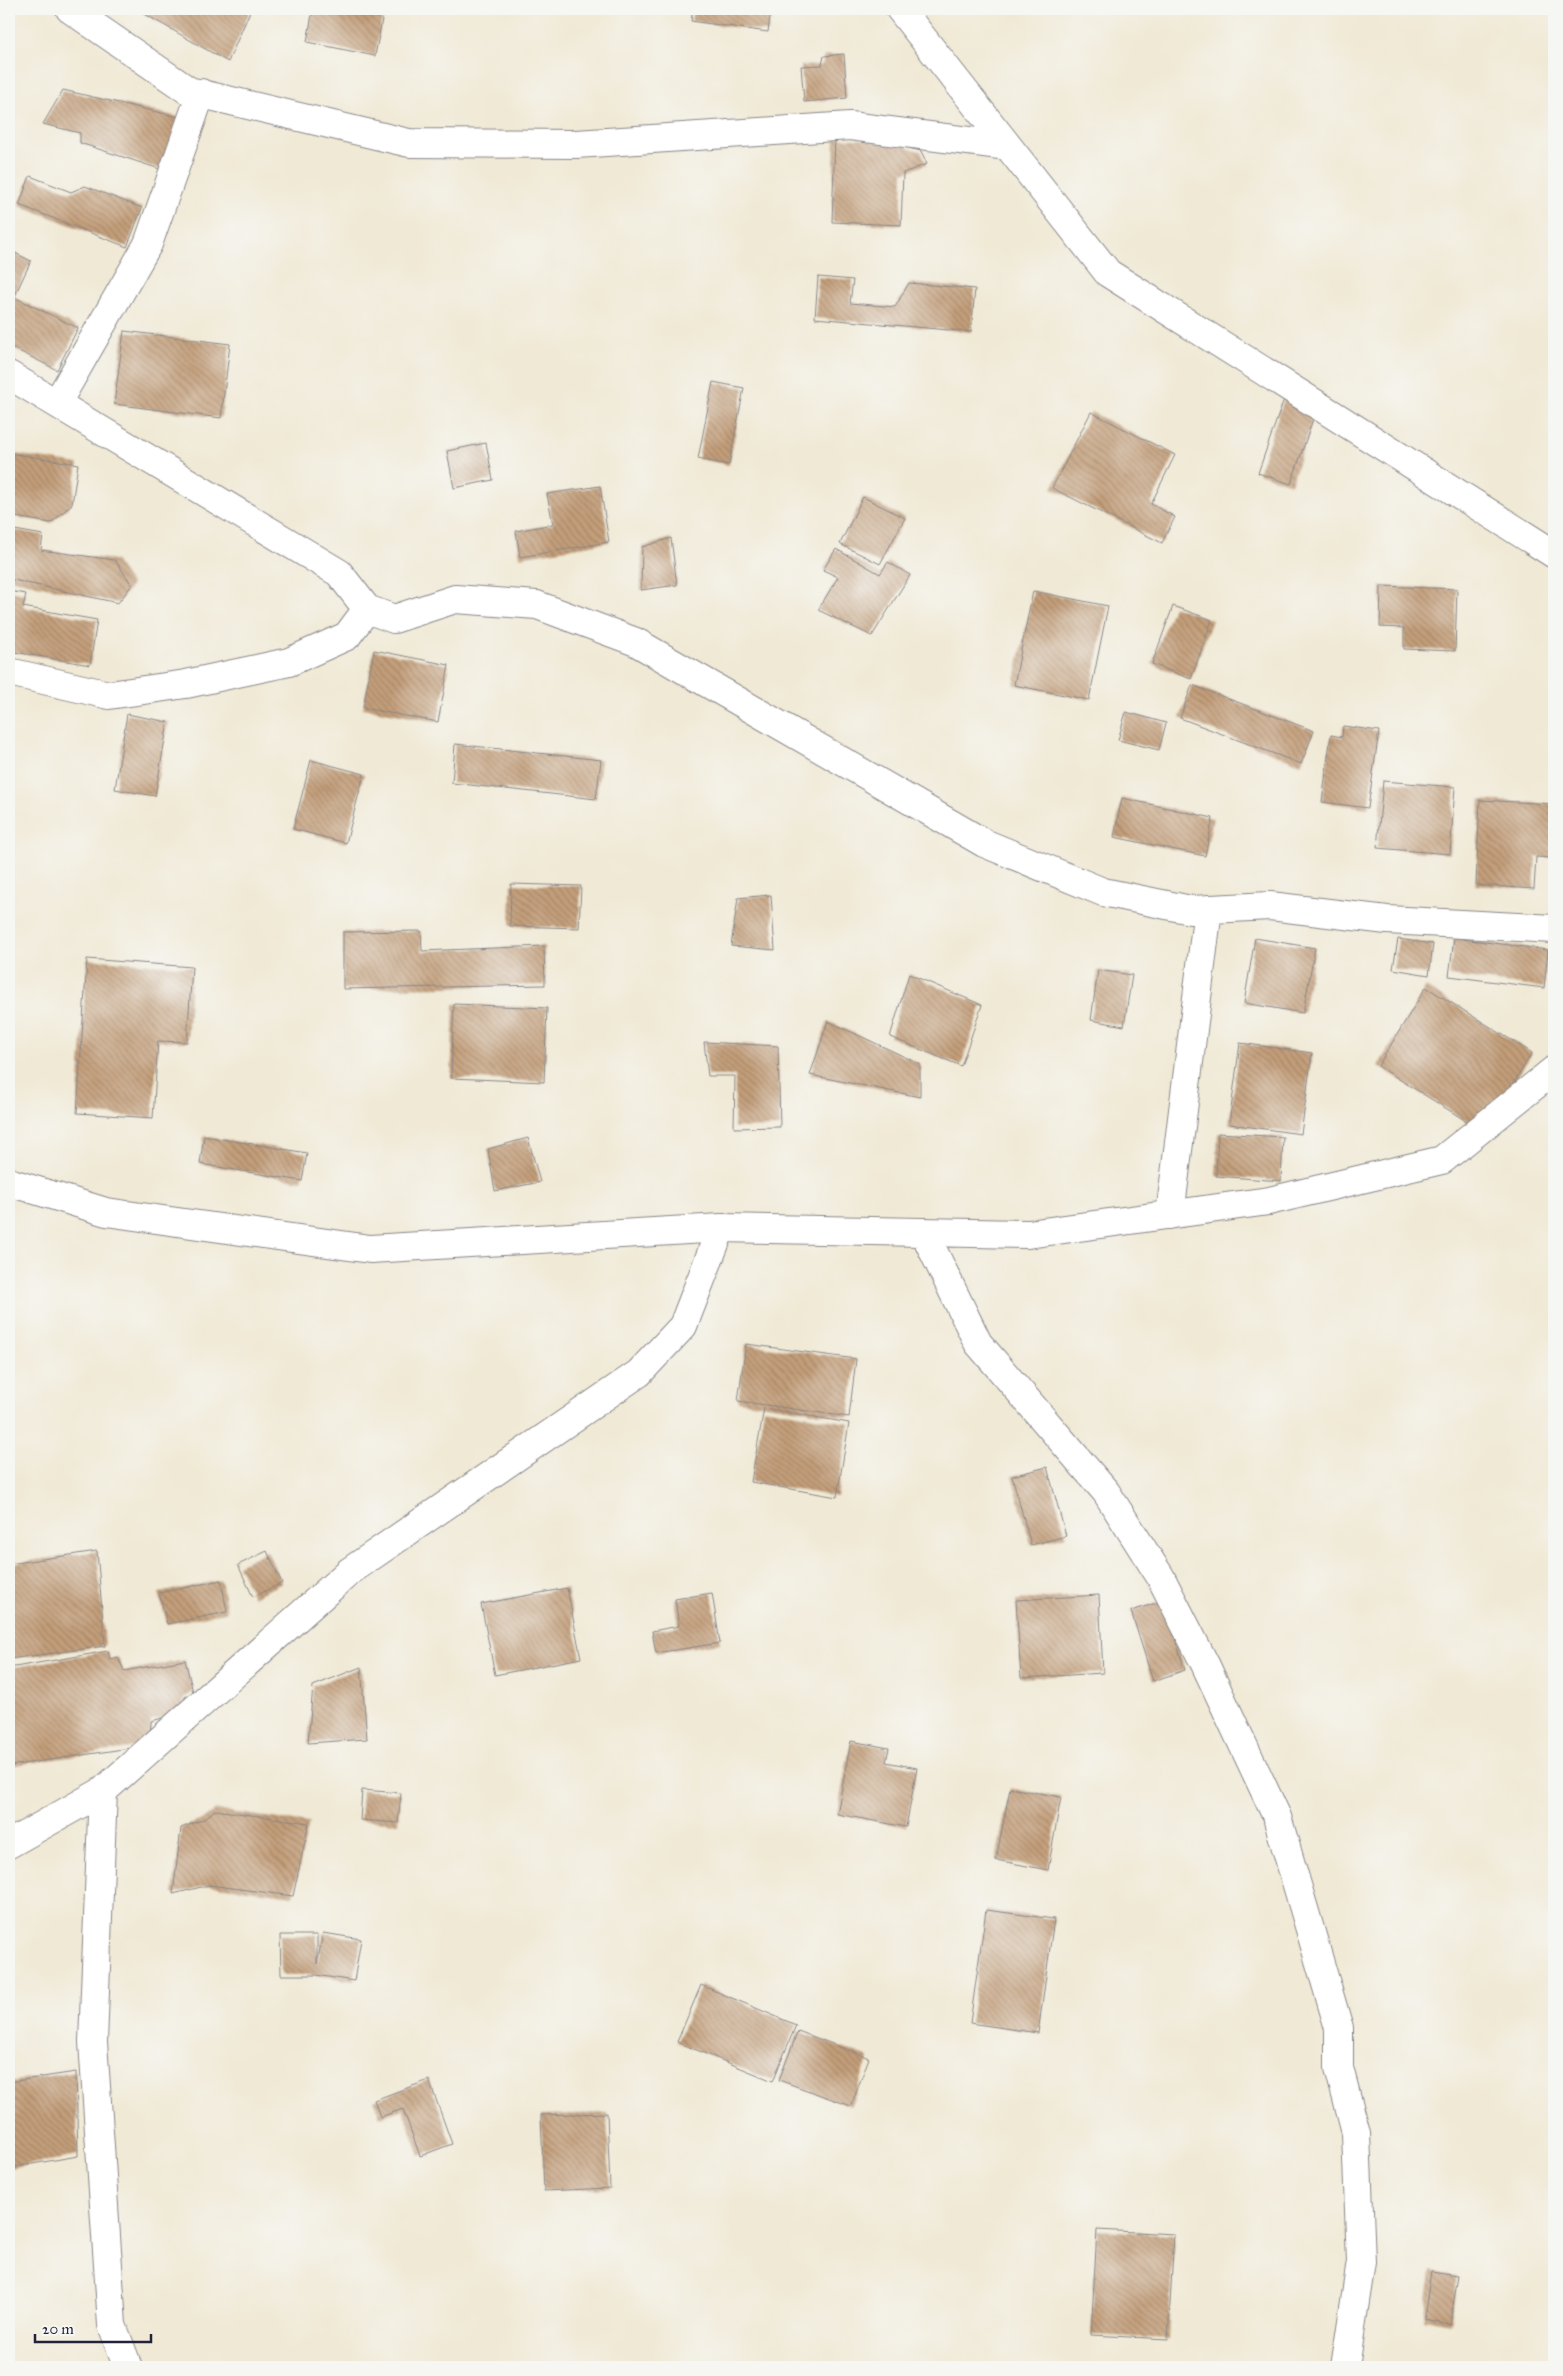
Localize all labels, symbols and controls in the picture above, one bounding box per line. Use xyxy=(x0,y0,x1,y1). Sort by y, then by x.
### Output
scale bar xyxy=(35,2311,151,2343)
text: 20 m xyxy=(42,2320,74,2338)

